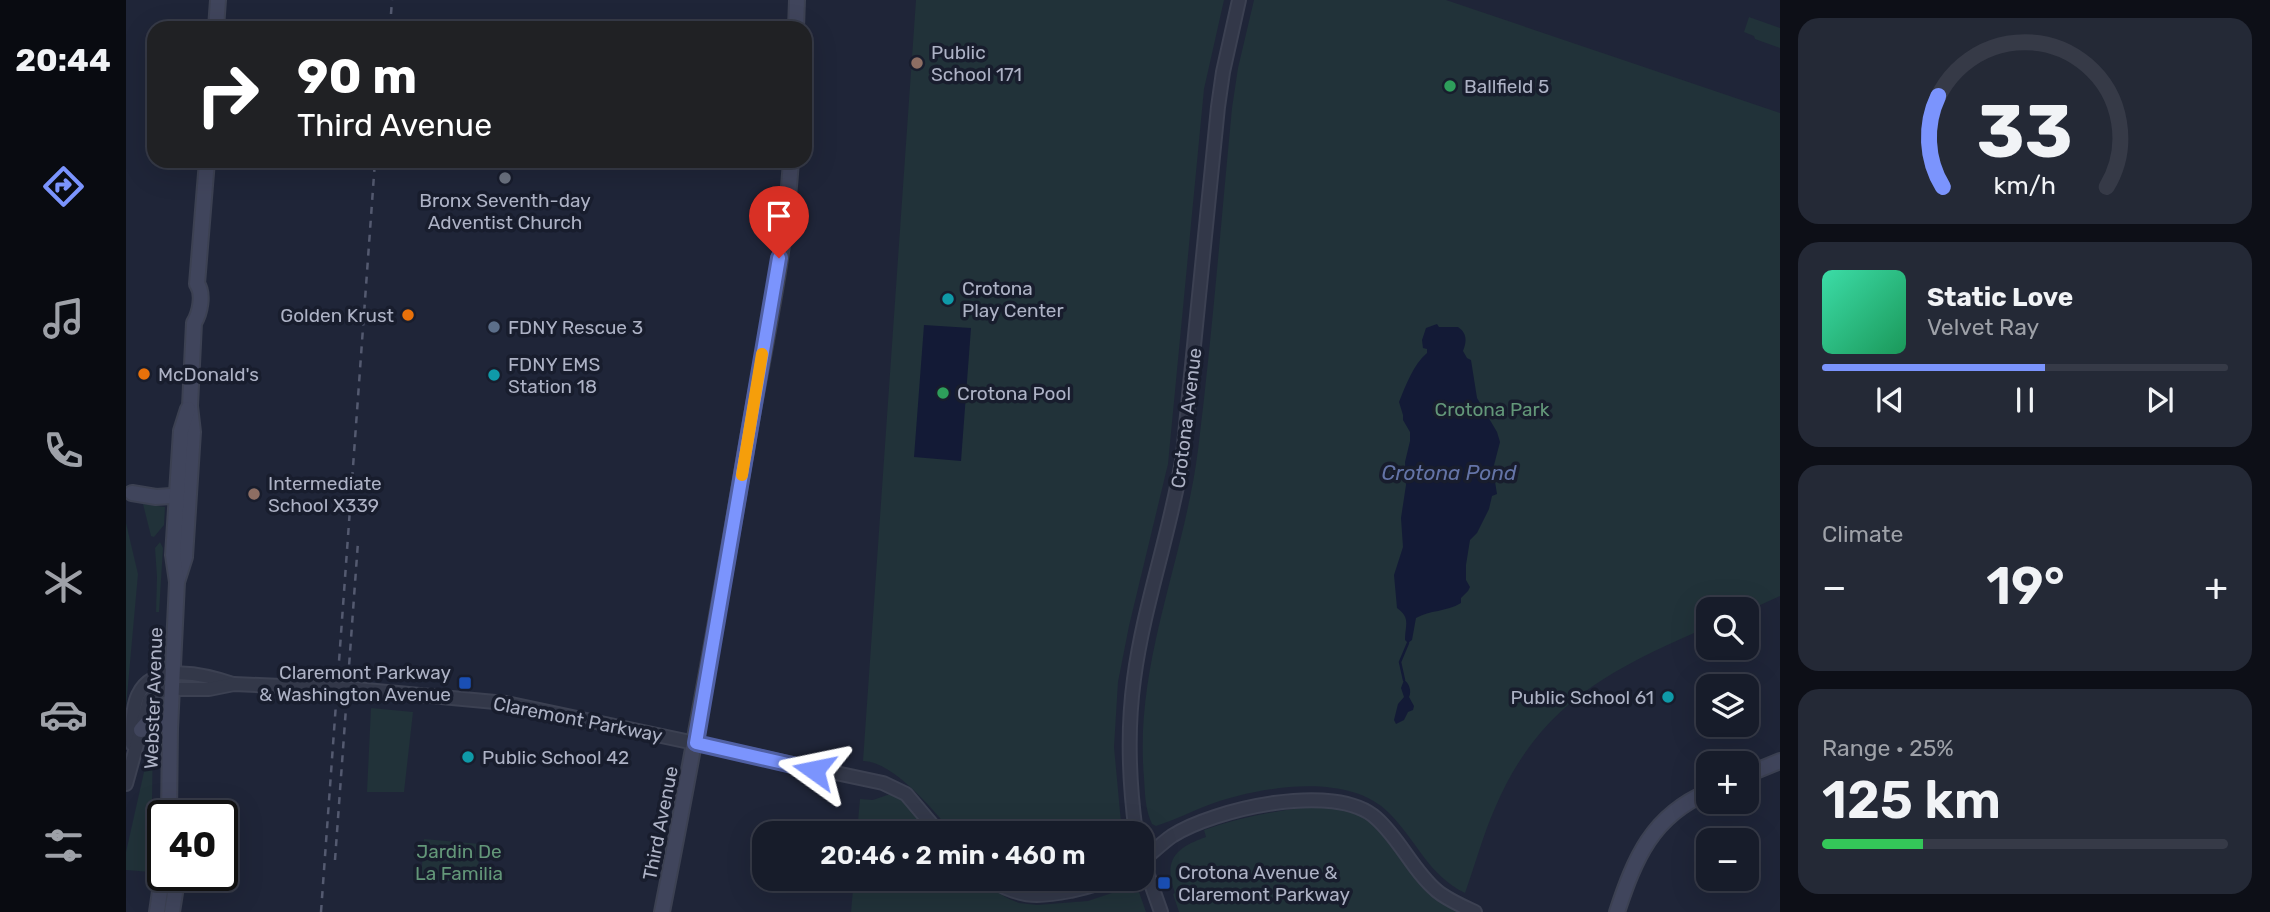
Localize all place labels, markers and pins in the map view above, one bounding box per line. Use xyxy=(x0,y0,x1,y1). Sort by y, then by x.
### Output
place label: Public School 171 xyxy=(931,41,1022,86)
marker: Public School 171 xyxy=(909,55,925,71)
place label: Ballfield 5 xyxy=(1464,75,1549,98)
marker: Ballfield 5 xyxy=(1442,78,1458,94)
marker: Bronx Seventh-day Adventist Church xyxy=(497,170,513,186)
pin xyxy=(749,186,809,258)
place label: Bronx Seventh-day Adventist Church xyxy=(419,189,591,234)
place label: Crotona Play Center xyxy=(962,277,1064,322)
marker: Crotona Play Center xyxy=(940,291,956,307)
place label: Golden Krust xyxy=(280,304,395,327)
marker: Golden Krust xyxy=(400,307,416,323)
place label: FDNY Rescue 3 xyxy=(508,316,643,339)
marker: FDNY Rescue 3 xyxy=(486,319,502,335)
place label: FDNY EMS Station 18 xyxy=(508,353,600,398)
place label: McDonald's xyxy=(158,363,259,386)
marker: McDonald's xyxy=(136,366,152,382)
marker: FDNY EMS Station 18 xyxy=(486,367,502,383)
place label: Crotona Pool xyxy=(957,382,1071,405)
marker: Crotona Pool xyxy=(935,385,951,401)
place label: Intermediate School X339 xyxy=(268,472,382,517)
marker: Intermediate School X339 xyxy=(246,486,262,502)
place label: Claremont Parkway & Washington Avenue xyxy=(259,661,451,706)
marker: Claremont Parkway & Washington Avenue xyxy=(457,675,473,691)
place label: Public School 61 xyxy=(1511,686,1654,709)
marker: Public School 61 xyxy=(1660,689,1676,705)
place label: Public School 42 xyxy=(482,746,629,769)
marker: Public School 42 xyxy=(460,749,476,765)
place label: Crotona Avenue & Claremont Parkway xyxy=(1178,861,1350,906)
marker: Crotona Avenue & Claremont Parkway xyxy=(1156,875,1172,891)

